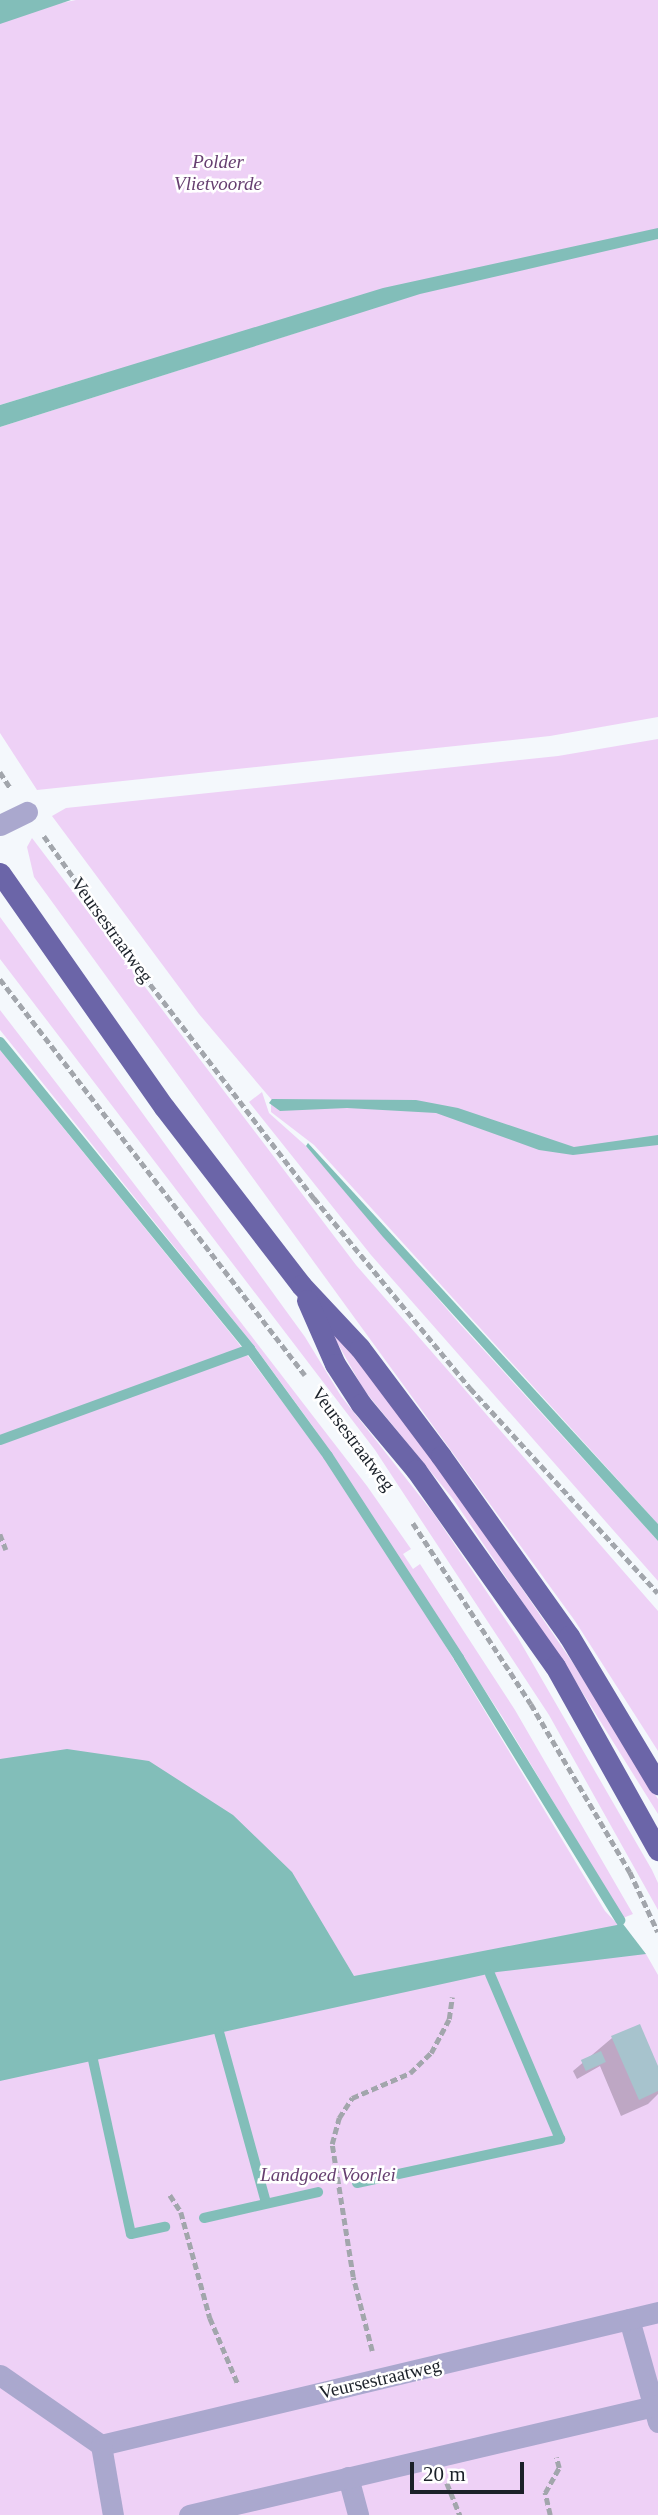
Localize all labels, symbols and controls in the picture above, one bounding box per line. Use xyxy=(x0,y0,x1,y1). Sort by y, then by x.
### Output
park label: Polder Vlietvoorde xyxy=(174,151,262,195)
street label: Veursestraatweg xyxy=(66,873,158,987)
street label: Veursestraatweg xyxy=(306,1382,400,1496)
park label: Landgoed Voorlei xyxy=(260,2164,396,2186)
street label: Veursestraatweg xyxy=(317,2354,443,2404)
scale bar xyxy=(413,2448,527,2492)
text: 20 m xyxy=(423,2462,466,2486)

